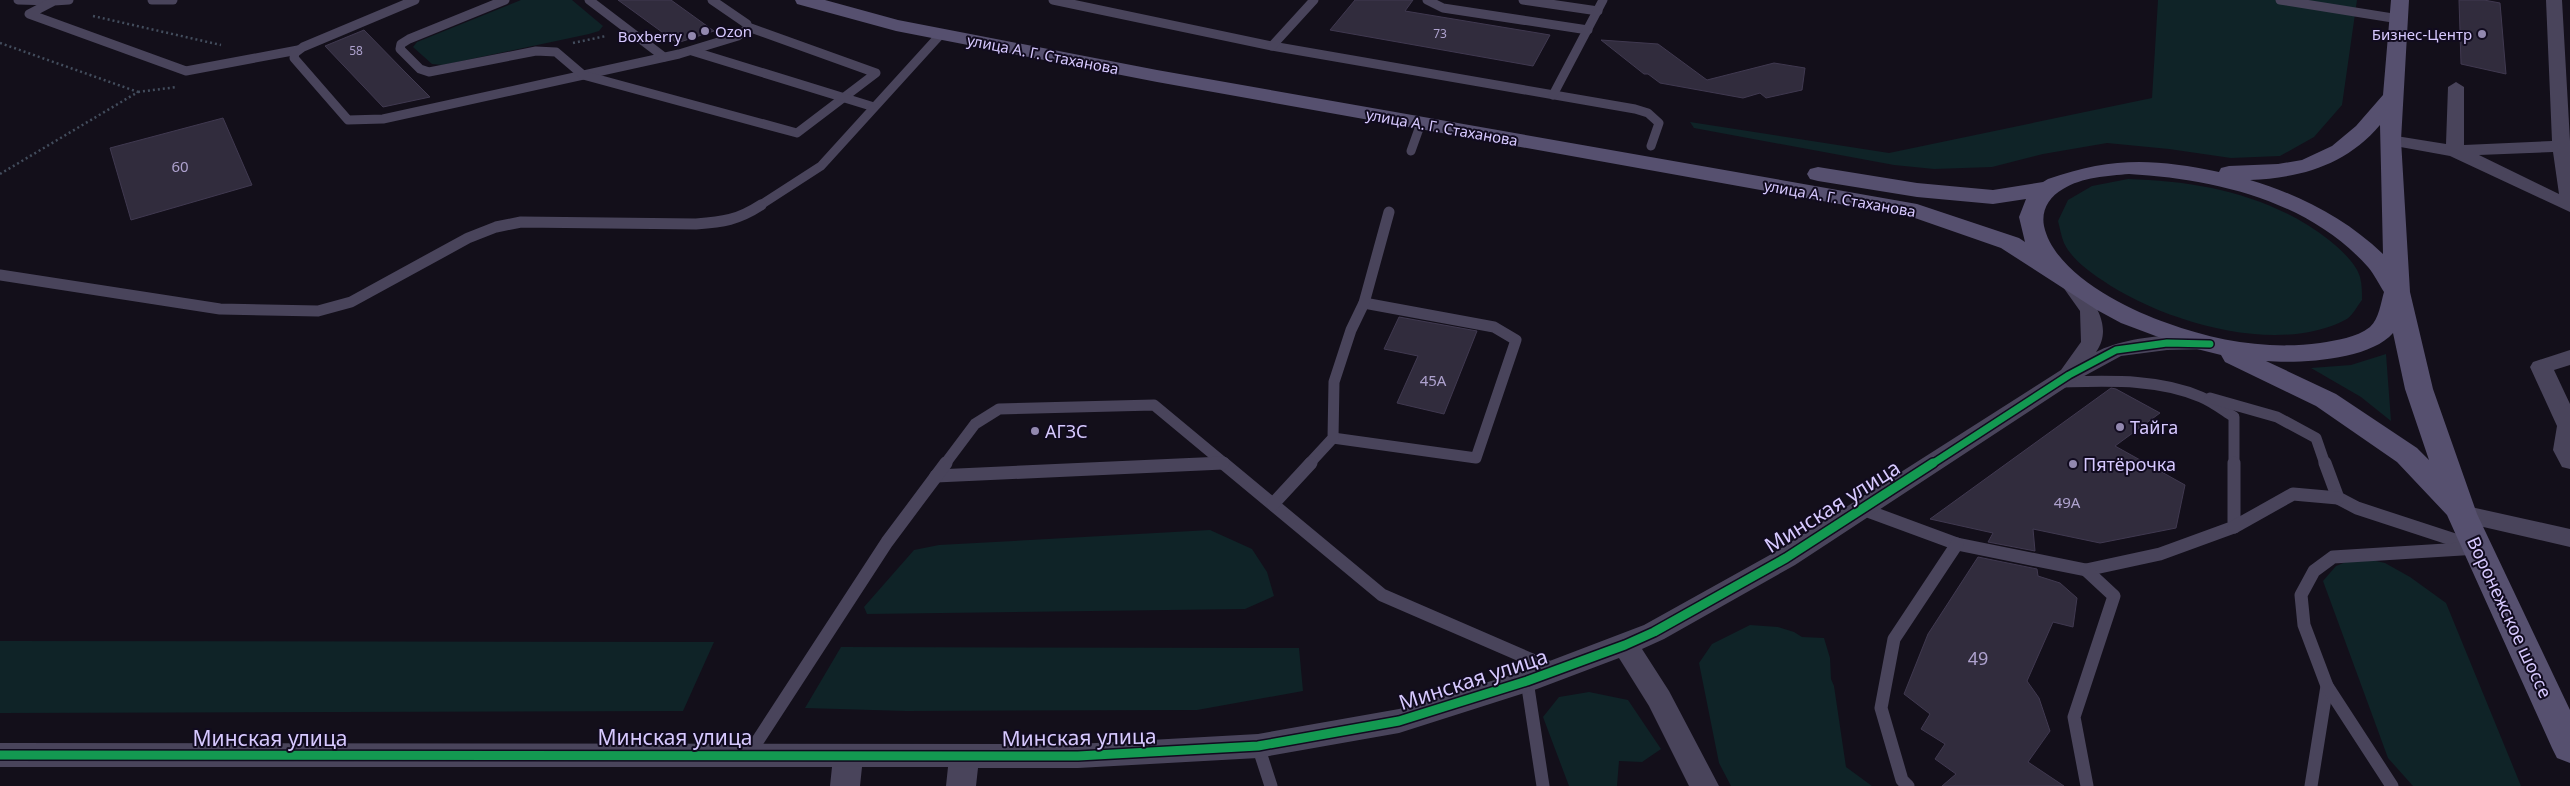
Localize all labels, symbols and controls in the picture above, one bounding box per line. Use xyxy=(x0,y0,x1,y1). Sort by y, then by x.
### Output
place label: Ozon xyxy=(715,21,752,41)
place label: Бизнес-Центр xyxy=(2372,24,2472,44)
marker: Ozon xyxy=(699,25,711,37)
house number: 73 xyxy=(1433,25,1447,42)
place label: Boxberry xyxy=(618,26,682,46)
marker: Бизнес-Центр xyxy=(2476,28,2488,40)
street label: улица А. Г. Стаханова xyxy=(966,29,1120,79)
marker: Boxberry xyxy=(686,30,698,42)
house number: 58 xyxy=(349,42,363,59)
street label: улица А. Г. Стаханова xyxy=(1364,104,1520,150)
house number: 60 xyxy=(171,156,189,176)
street label: улица А. Г. Стаханова xyxy=(1762,175,1918,221)
house number: 45А xyxy=(1420,370,1447,390)
place label: Тайга xyxy=(2130,415,2178,439)
place label: АГЗС xyxy=(1045,419,1088,443)
marker: Тайга xyxy=(2114,421,2126,433)
marker: АГЗС xyxy=(1029,425,1041,437)
place label: Пятёрочка xyxy=(2083,452,2176,476)
street label: Минская улица xyxy=(1759,453,1905,559)
marker: Пятёрочка xyxy=(2067,458,2079,470)
house number: 49А xyxy=(2054,492,2081,512)
street label: Воронежское шоссе xyxy=(2462,532,2558,702)
street label: Минская улица xyxy=(1395,642,1551,716)
house number: 49 xyxy=(1968,646,1988,670)
street label: Минская улица xyxy=(1001,722,1157,752)
street label: Минская улица xyxy=(598,723,752,751)
street label: Минская улица xyxy=(193,724,347,752)

